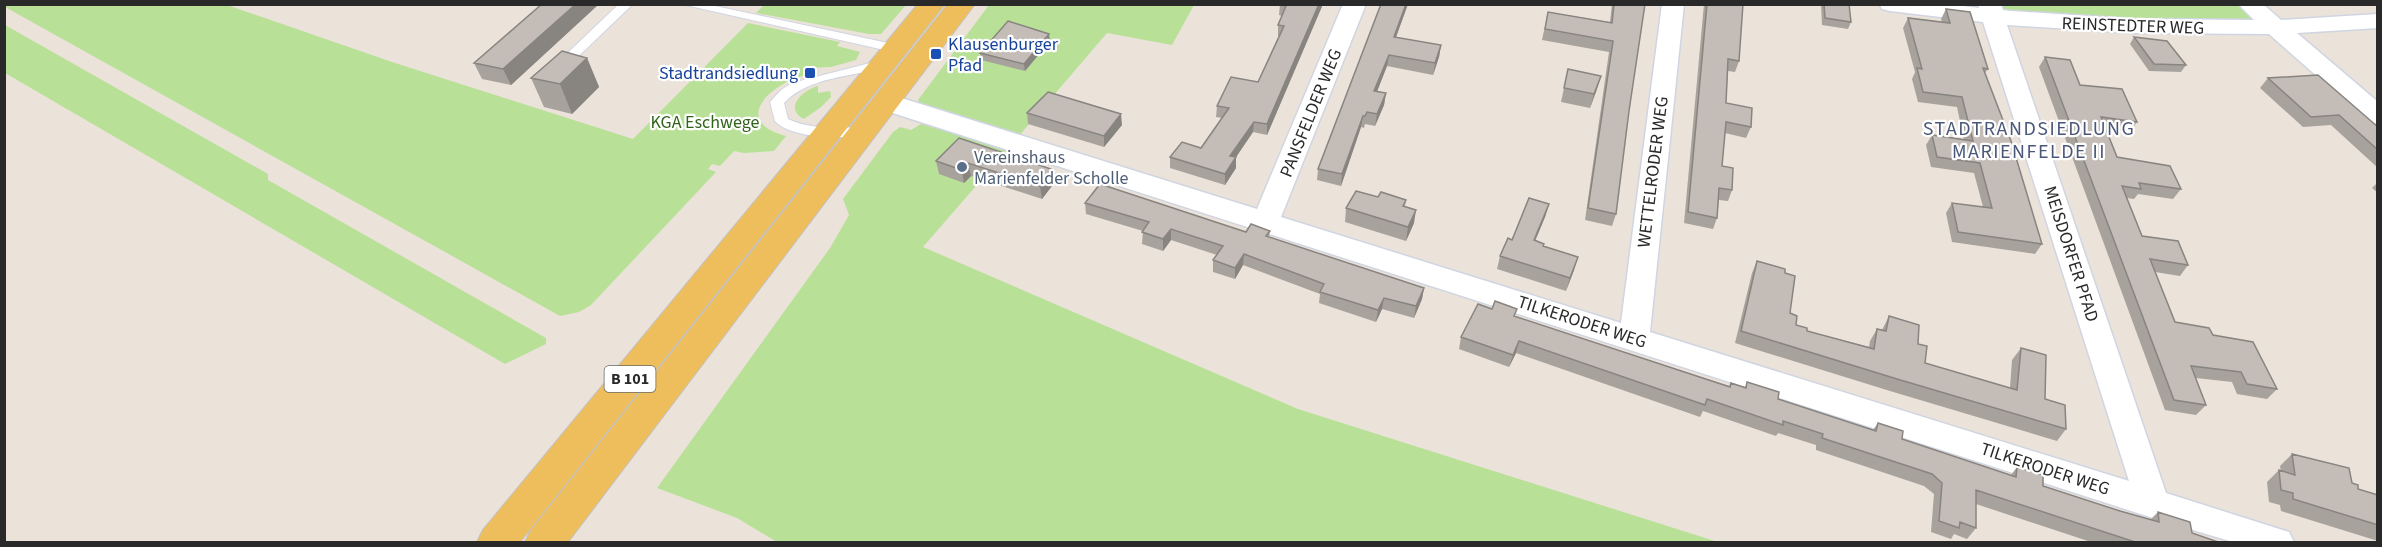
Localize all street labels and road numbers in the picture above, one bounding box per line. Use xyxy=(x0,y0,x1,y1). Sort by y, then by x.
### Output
street label: REINSTEDTER WEG xyxy=(2061,11,2205,41)
street label: PANSFELDER WEG xyxy=(1274,45,1348,181)
street label: WETTELRODER WEG xyxy=(1631,95,1675,249)
street label: MEISDORFER PFAD xyxy=(2037,183,2105,325)
street label: TILKERODER WEG xyxy=(1514,289,1650,355)
road number: B 101 xyxy=(604,366,656,392)
street label: TILKERODER WEG xyxy=(1977,436,2113,502)

